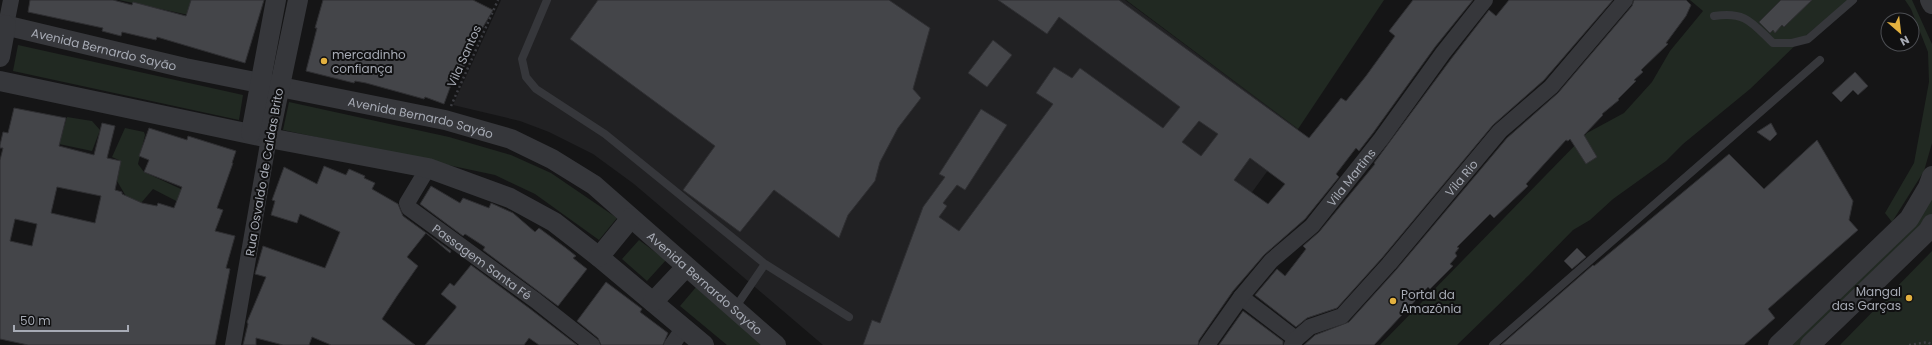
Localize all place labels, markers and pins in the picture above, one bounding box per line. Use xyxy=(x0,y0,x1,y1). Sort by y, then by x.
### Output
place label: mercadinho confiança xyxy=(332,46,406,77)
marker: mercadinho confiança xyxy=(319,56,329,66)
place label: Mangal das Garças xyxy=(1832,283,1901,314)
place label: Portal da Amazônia xyxy=(1401,286,1461,317)
marker: Mangal das Garças xyxy=(1904,293,1914,303)
marker: Portal da Amazônia xyxy=(1388,296,1398,306)

